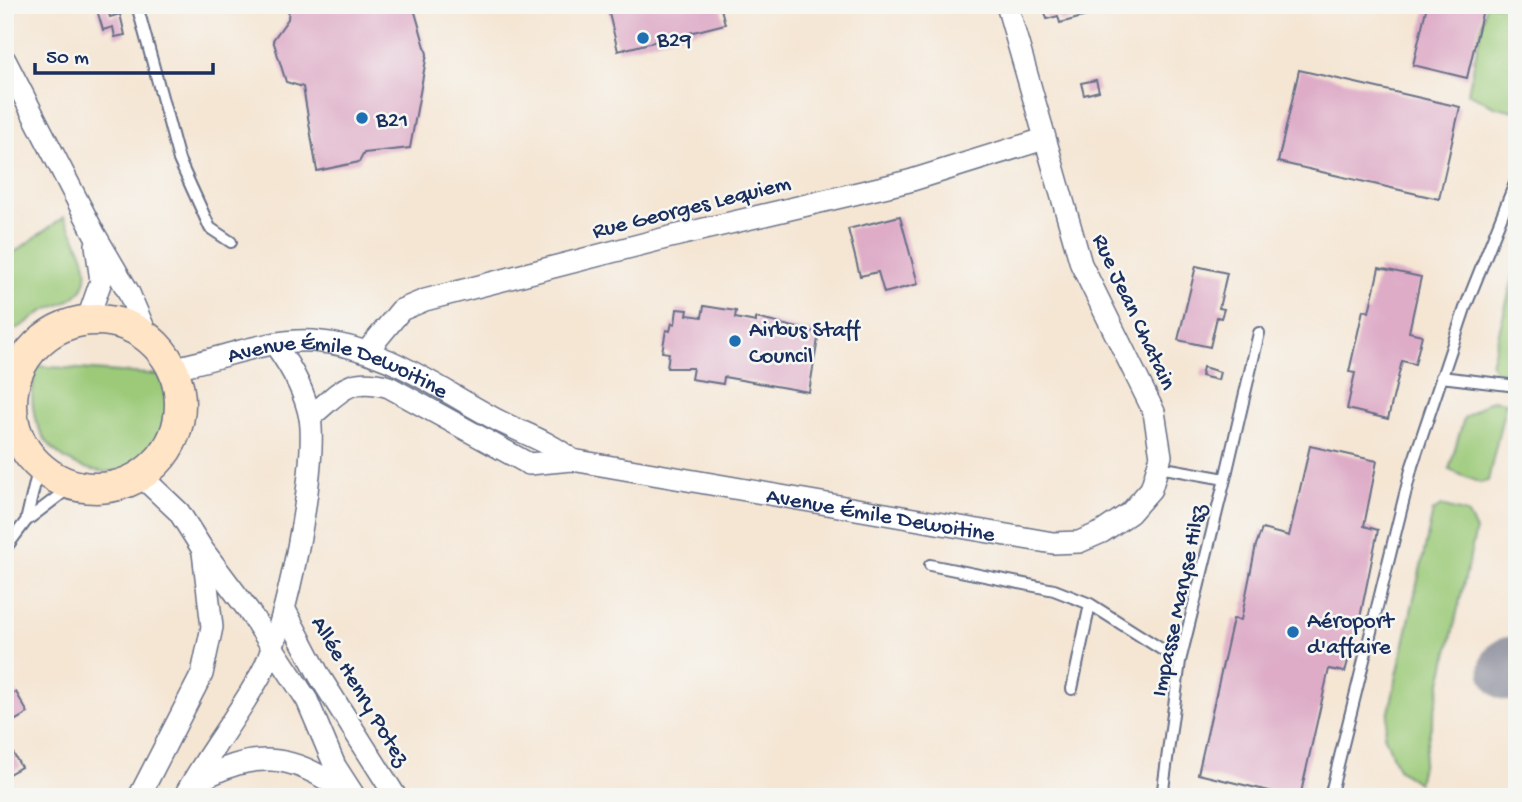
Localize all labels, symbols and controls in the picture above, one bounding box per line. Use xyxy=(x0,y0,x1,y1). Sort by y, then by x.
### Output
place label: B29 xyxy=(656,28,692,55)
marker: B29 xyxy=(635,30,651,46)
scale bar xyxy=(35,32,214,76)
text: 50 m xyxy=(46,47,89,72)
place label: B21 xyxy=(375,108,408,135)
marker: B21 xyxy=(354,110,370,126)
street label: Rue Georges Lequiem xyxy=(590,171,794,246)
street label: Rue Jean Chatain xyxy=(1085,230,1181,395)
place label: Airbus Staff Council xyxy=(749,318,861,371)
street label: Avenue Émile Dewoitine xyxy=(225,331,453,407)
marker: Airbus Staff Council xyxy=(727,333,743,349)
street label: Avenue Émile Dewoitine xyxy=(764,484,998,550)
street label: Impasse Maryse Hilsz xyxy=(1147,501,1214,699)
place label: Aéroport d'affaire xyxy=(1307,609,1395,662)
street label: Allée Henry Potez xyxy=(304,612,415,772)
marker: Aéroport d'affaire xyxy=(1285,624,1301,640)

